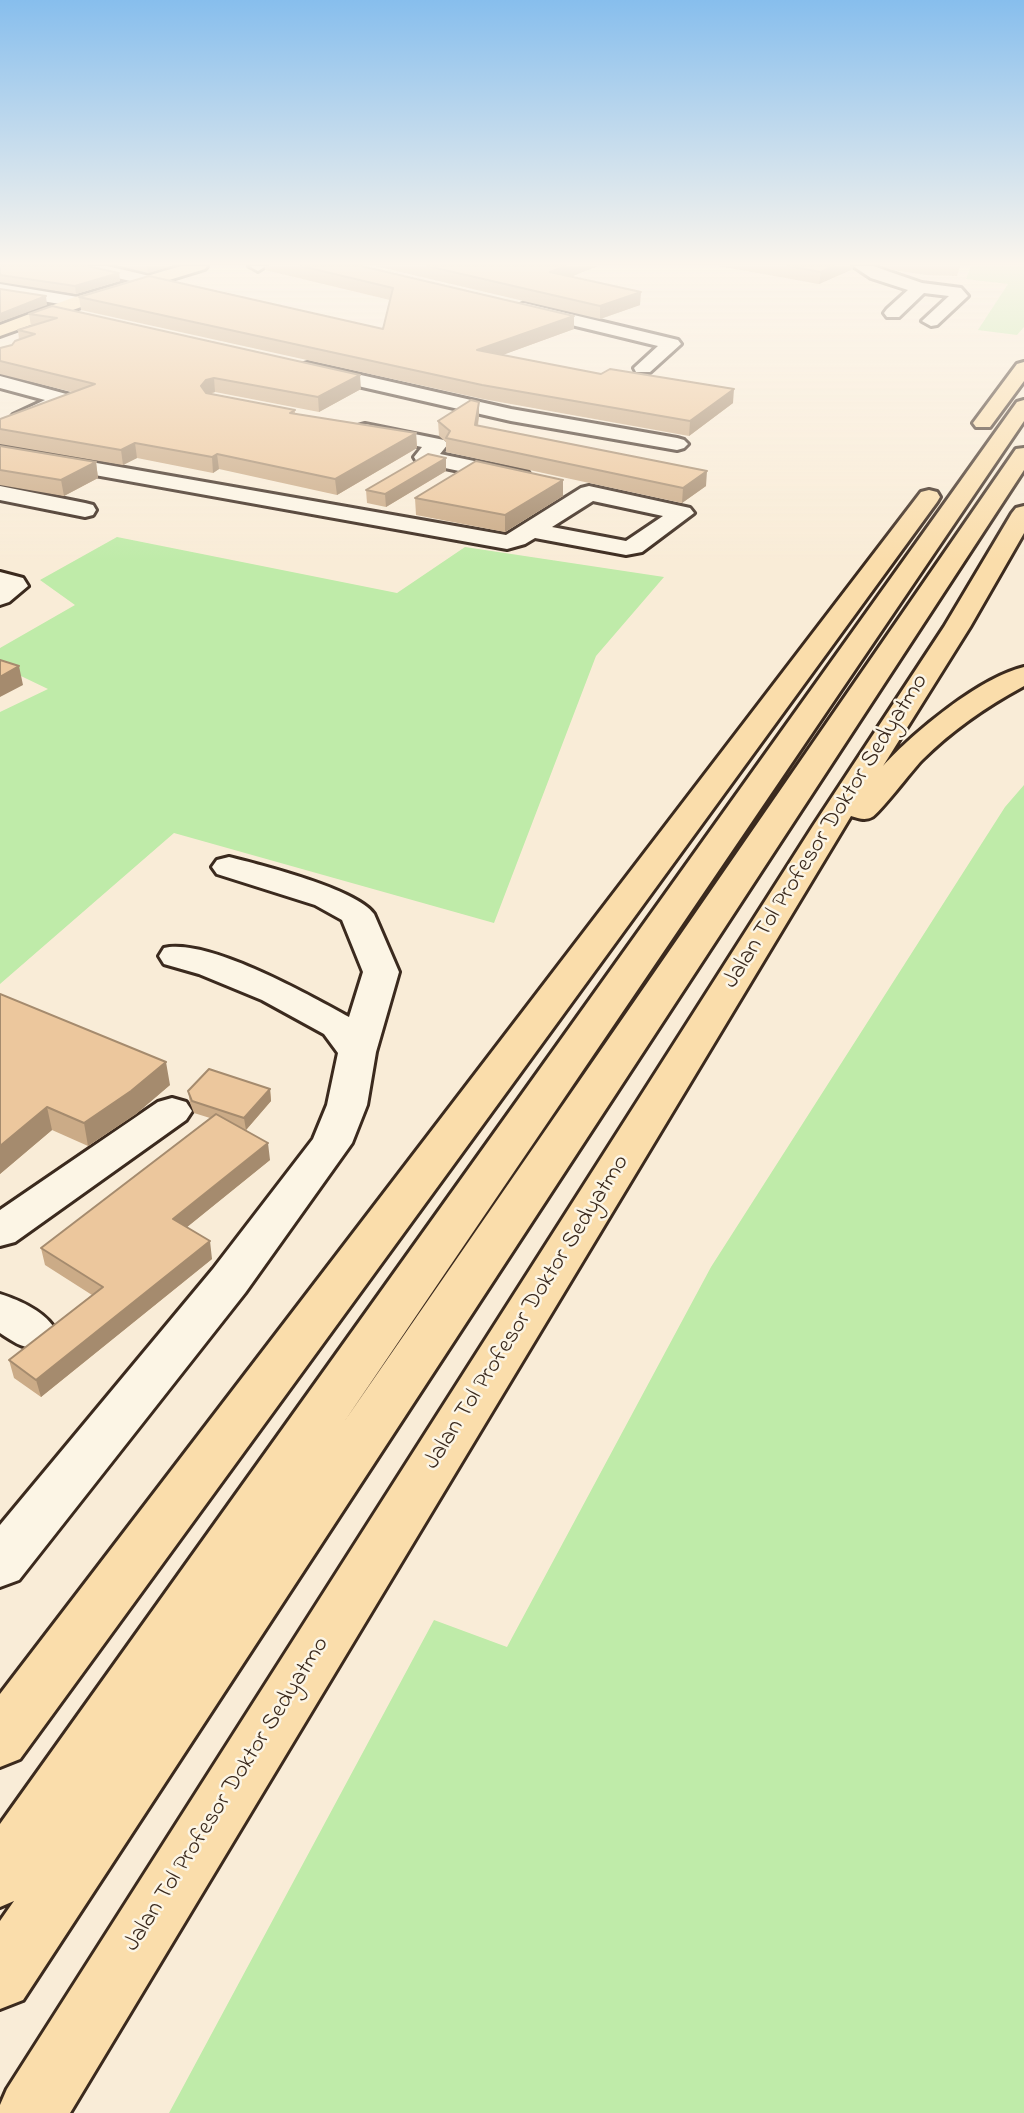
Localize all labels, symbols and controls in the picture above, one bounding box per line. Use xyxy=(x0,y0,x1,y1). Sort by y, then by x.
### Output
street label: Jalan Tol Profesor Doktor Sedyatmo xyxy=(718,669,936,995)
street label: Jalan Tol Profesor Doktor Sedyatmo xyxy=(419,1150,637,1476)
street label: Jalan Tol Profesor Doktor Sedyatmo xyxy=(119,1632,337,1958)

